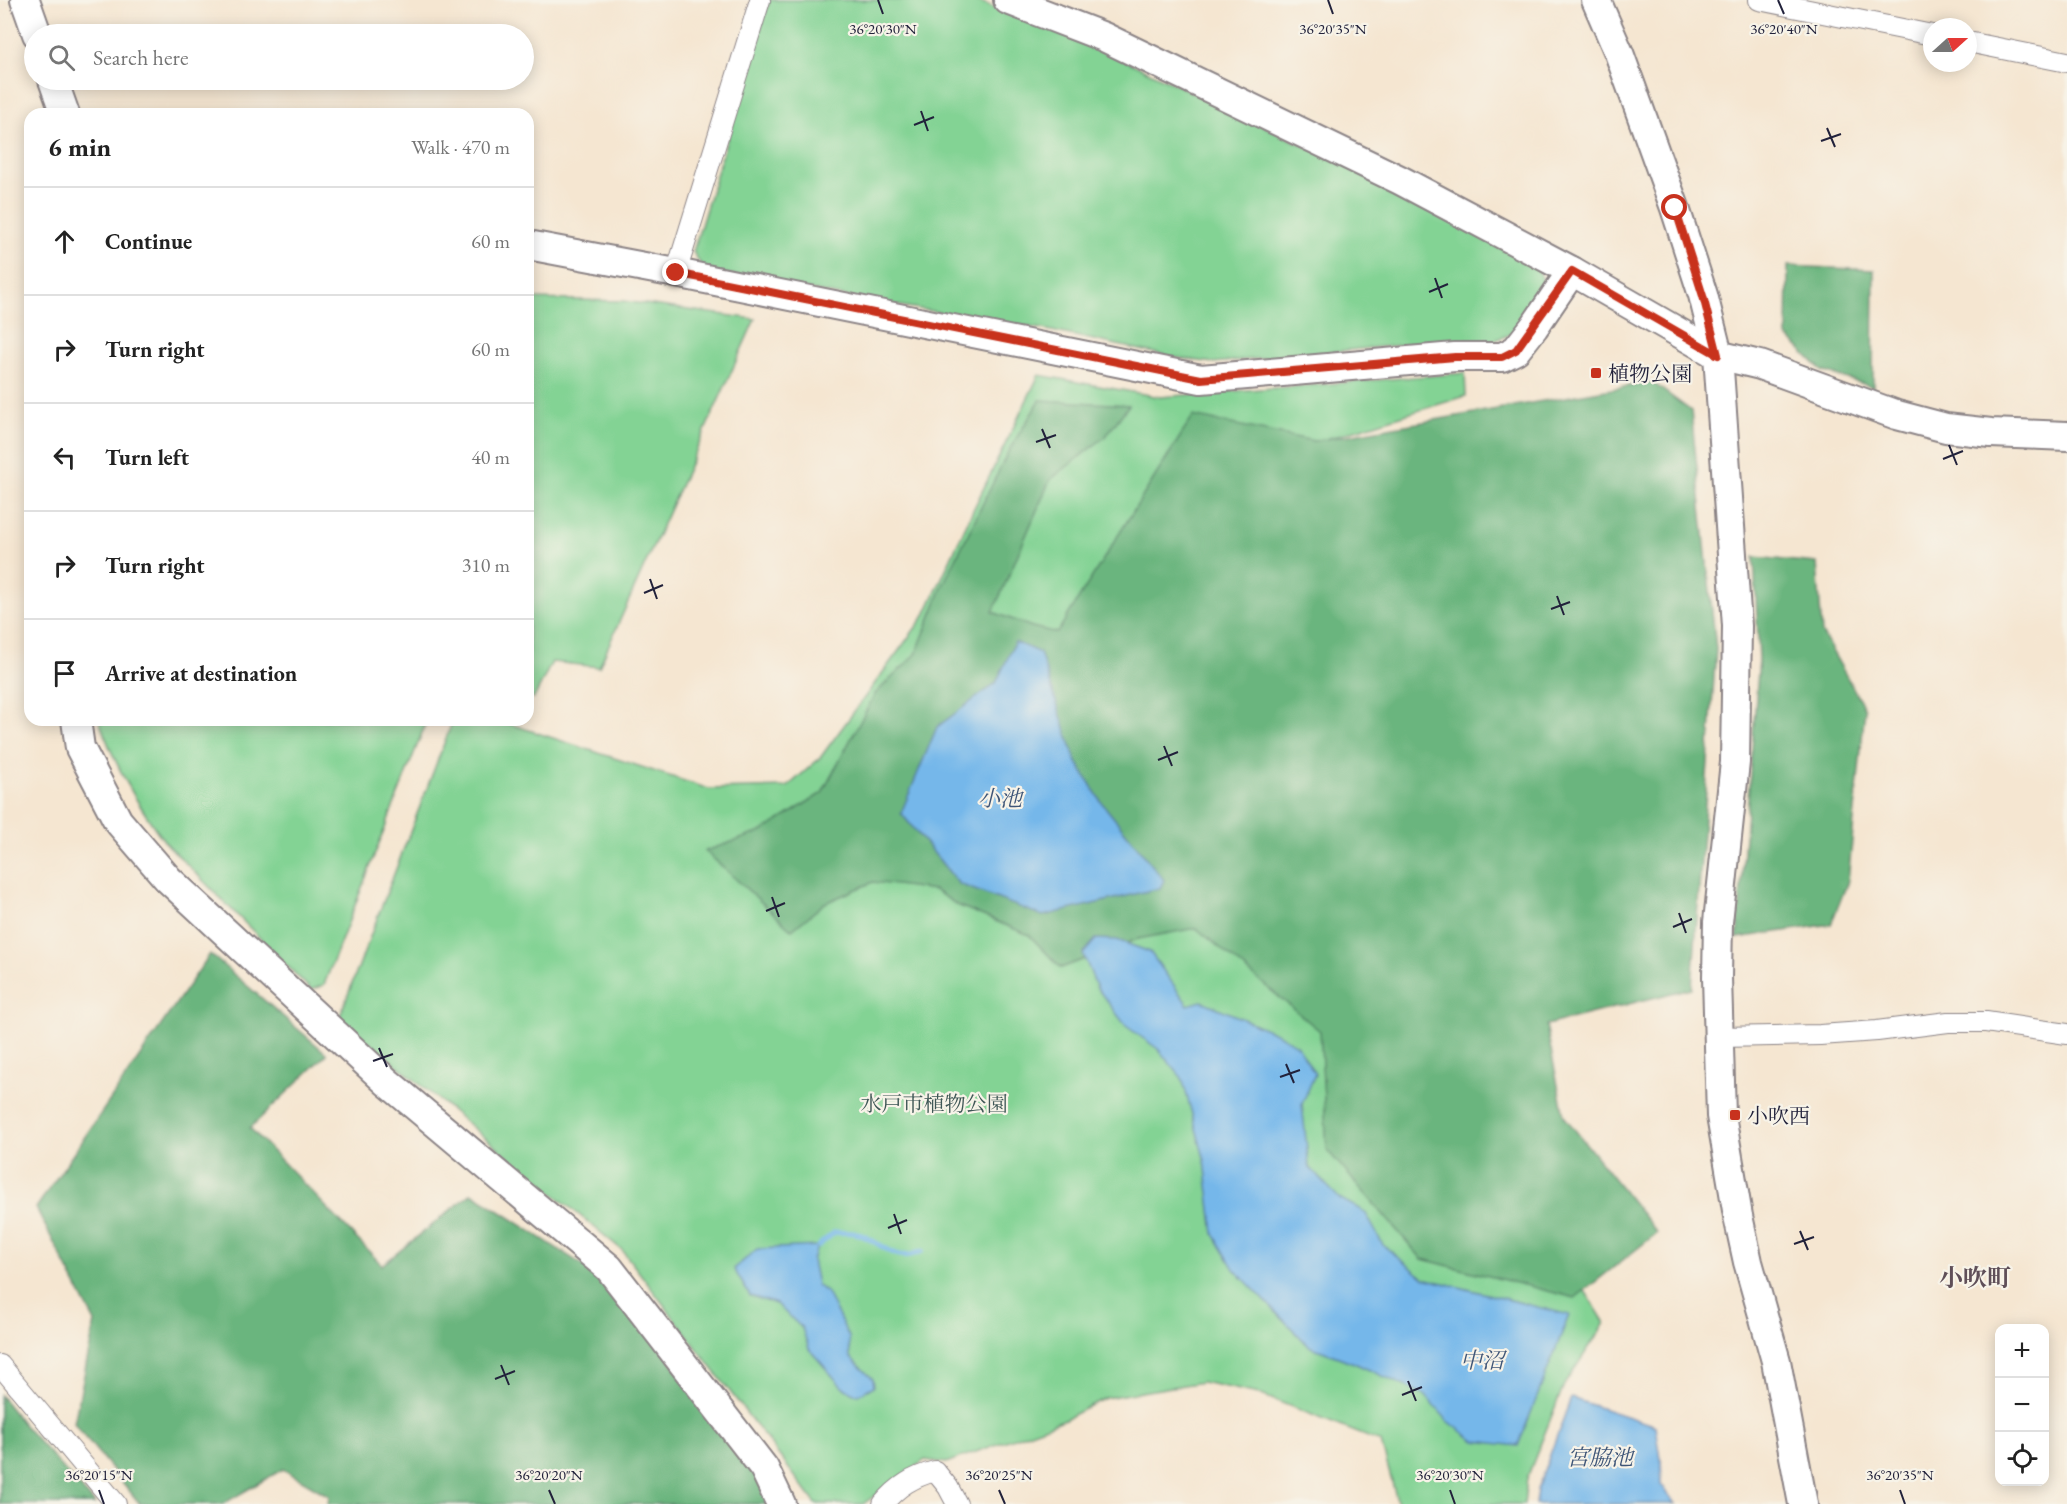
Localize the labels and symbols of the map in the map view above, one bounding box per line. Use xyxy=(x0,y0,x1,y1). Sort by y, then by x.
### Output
north arrow xyxy=(1923,18,1977,72)
text: 36°20'30"N xyxy=(849,19,917,38)
text: 36°20'35"N xyxy=(1299,19,1367,38)
text: 36°20'40"N xyxy=(1750,19,1818,38)
route start xyxy=(1661,194,1687,220)
route end xyxy=(662,259,688,285)
place label: 植物公園 xyxy=(1608,360,1692,387)
marker: 植物公園 xyxy=(1589,366,1603,380)
water label: 小池 xyxy=(978,784,1025,813)
park label: 水戸市植物公園 xyxy=(861,1090,1008,1117)
place label: 小吹西 xyxy=(1747,1102,1810,1129)
marker: 小吹西 xyxy=(1728,1108,1742,1122)
district label: 小吹町 xyxy=(1939,1262,2011,1293)
water label: 中沼 xyxy=(1460,1346,1508,1375)
water label: 宮脇池 xyxy=(1567,1443,1636,1472)
text: 36°20'15"N xyxy=(65,1465,133,1484)
text: 36°20'20"N xyxy=(515,1465,583,1484)
text: 36°20'25"N xyxy=(965,1465,1033,1484)
text: 36°20'30"N xyxy=(1416,1465,1484,1484)
text: 36°20'35"N xyxy=(1866,1465,1934,1484)

